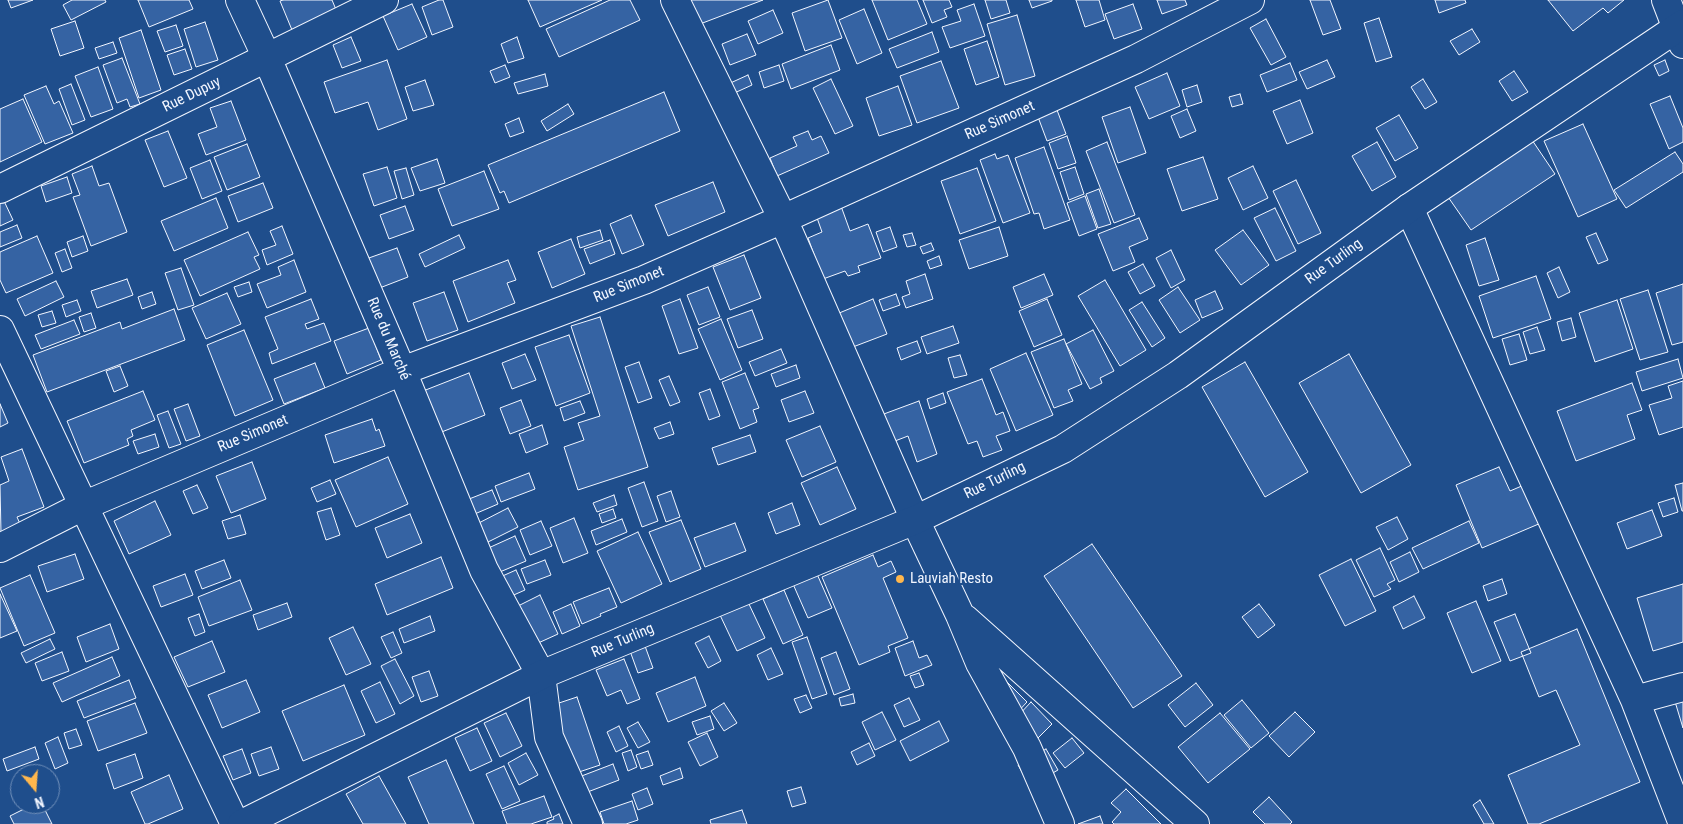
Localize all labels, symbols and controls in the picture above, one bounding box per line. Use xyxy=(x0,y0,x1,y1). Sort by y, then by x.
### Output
street label: Rue Dupuy xyxy=(160,73,224,117)
street label: Rue Simonet xyxy=(962,98,1038,144)
street label: Rue Turling xyxy=(1302,235,1366,289)
street label: Rue Simonet xyxy=(591,263,667,307)
street label: Rue du Marché xyxy=(363,295,413,383)
street label: Rue Simonet xyxy=(215,411,291,457)
street label: Rue Turling xyxy=(961,458,1029,504)
place label: Lauviah Resto xyxy=(910,570,993,588)
marker: Lauviah Resto xyxy=(894,573,906,585)
street label: Rue Turling xyxy=(589,620,657,662)
north arrow xyxy=(10,764,60,814)
text: N xyxy=(33,793,46,811)

